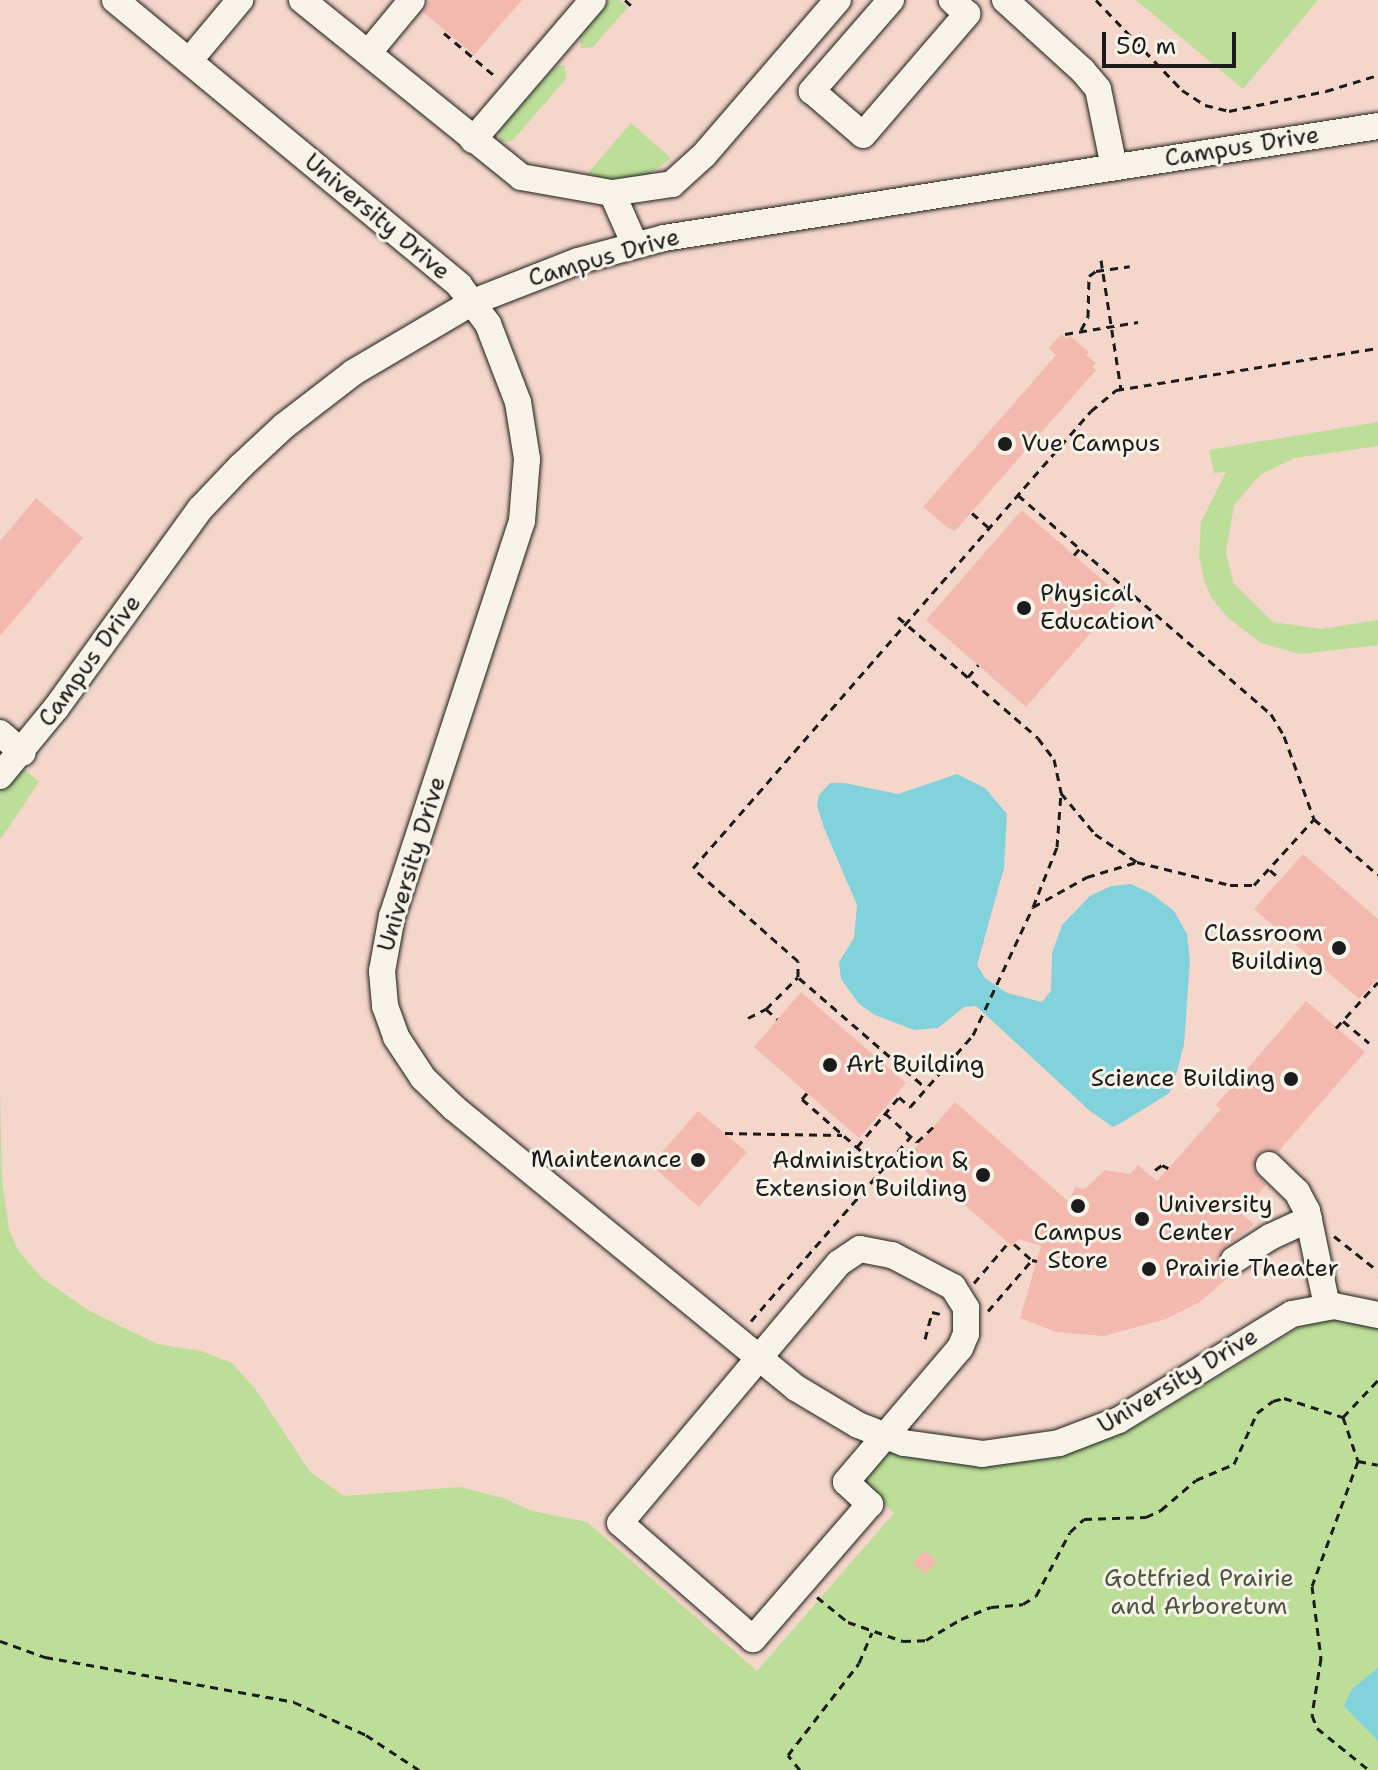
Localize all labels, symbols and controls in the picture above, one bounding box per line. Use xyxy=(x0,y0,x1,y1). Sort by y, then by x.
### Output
scale bar xyxy=(1106,16,1240,66)
text: 50 m xyxy=(1116,30,1176,62)
street label: Campus Drive xyxy=(1163,121,1321,173)
street label: University Drive xyxy=(298,148,456,286)
street label: Campus Drive xyxy=(525,223,683,293)
place label: Vue Campus xyxy=(1021,430,1160,458)
marker: Vue Campus xyxy=(996,435,1014,453)
place label: Physical Education xyxy=(1040,580,1155,636)
street label: Campus Drive xyxy=(32,589,148,733)
marker: Physical Education xyxy=(1015,599,1033,617)
street label: University Drive xyxy=(372,773,452,955)
place label: Classroom Building xyxy=(1204,920,1323,976)
marker: Classroom Building xyxy=(1330,939,1348,957)
place label: Art Building xyxy=(846,1051,984,1079)
marker: Art Building xyxy=(821,1056,839,1074)
place label: Science Building xyxy=(1091,1065,1275,1093)
marker: Science Building xyxy=(1282,1070,1300,1088)
place label: Maintenance xyxy=(531,1146,682,1174)
place label: Administration & Extension Building xyxy=(755,1147,967,1203)
marker: Maintenance xyxy=(689,1151,707,1169)
marker: Administration & Extension Building xyxy=(974,1166,992,1184)
place label: University Center xyxy=(1158,1191,1273,1247)
marker: Campus Store xyxy=(1069,1197,1087,1215)
marker: University Center xyxy=(1133,1210,1151,1228)
place label: Campus Store xyxy=(1034,1219,1122,1275)
place label: Prairie Theater xyxy=(1165,1255,1339,1283)
marker: Prairie Theater xyxy=(1140,1260,1158,1278)
street label: University Drive xyxy=(1093,1322,1263,1440)
park label: Gottfried Prairie and Arboretum xyxy=(1104,1565,1294,1621)

